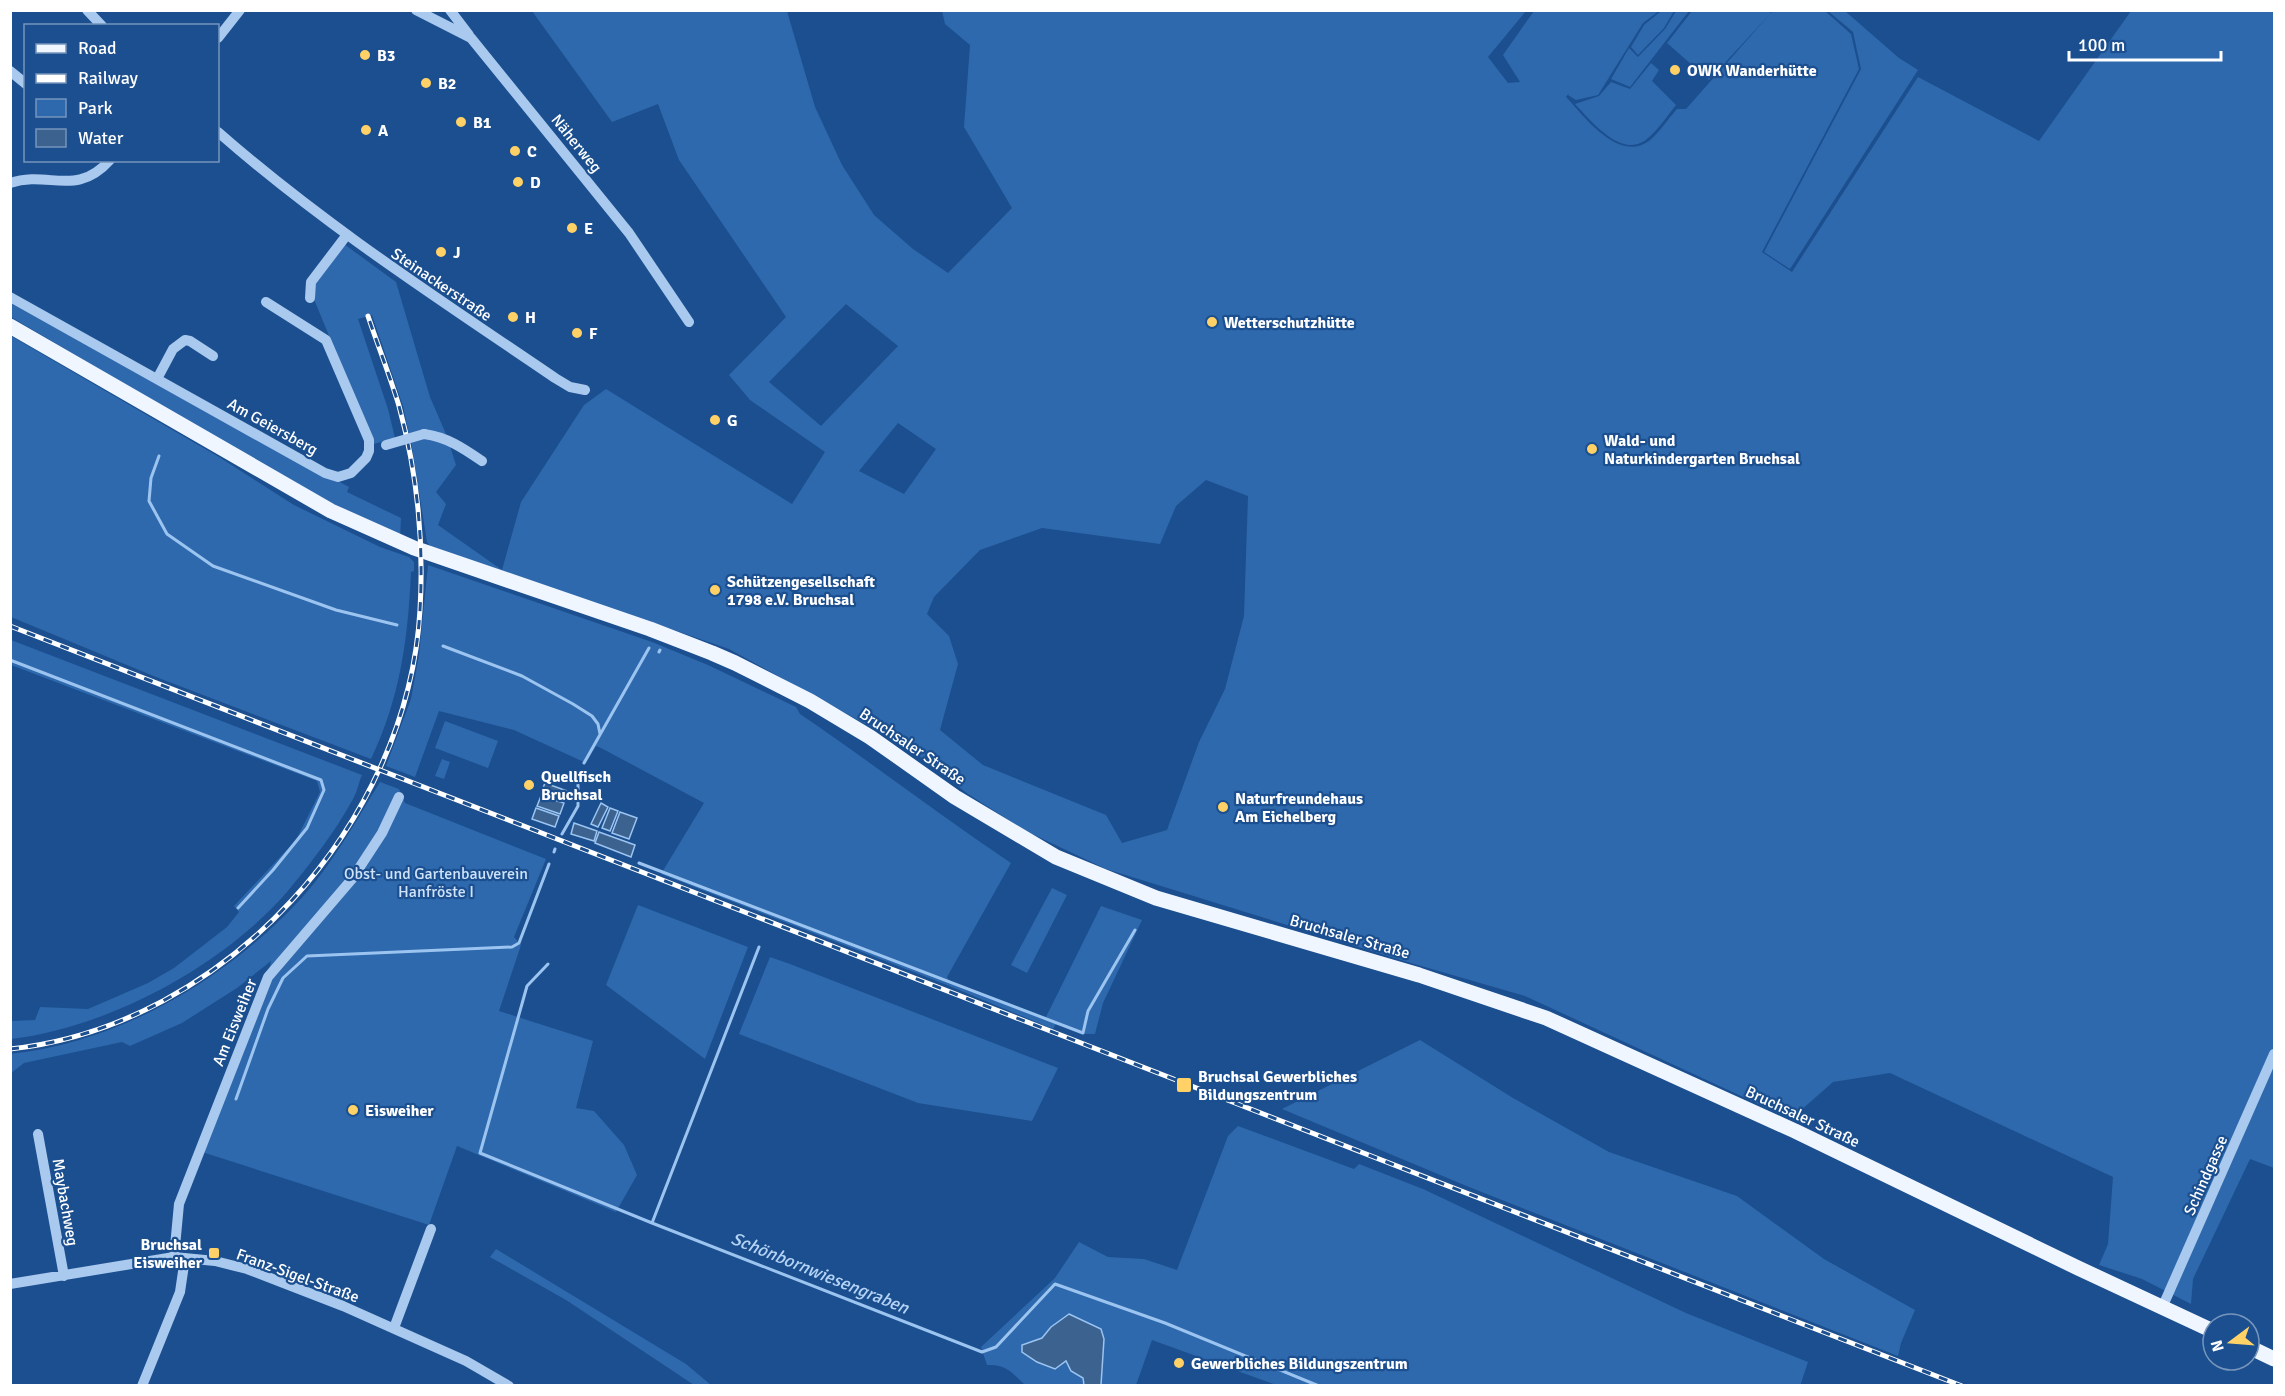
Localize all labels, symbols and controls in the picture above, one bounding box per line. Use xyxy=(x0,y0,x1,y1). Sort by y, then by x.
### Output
legend xyxy=(24,24,219,162)
scale bar xyxy=(2069,24,2220,62)
text: 100 m xyxy=(2078,34,2125,56)
text: Road xyxy=(78,37,117,59)
place label: B3 xyxy=(377,46,395,66)
marker: B3 xyxy=(358,48,372,62)
place label: OWK Wanderhütte xyxy=(1687,61,1817,81)
marker: OWK Wanderhütte xyxy=(1668,63,1682,77)
text: Railway xyxy=(78,67,139,89)
place label: B2 xyxy=(438,74,456,94)
marker: B2 xyxy=(419,76,433,90)
text: Park xyxy=(78,97,113,119)
street label: Näherweg xyxy=(547,110,606,177)
place label: B1 xyxy=(473,113,492,133)
marker: B1 xyxy=(454,115,468,129)
place label: A xyxy=(378,121,389,141)
marker: A xyxy=(359,123,373,137)
text: Water xyxy=(78,127,124,149)
place label: C xyxy=(527,142,537,162)
marker: C xyxy=(508,144,522,158)
place label: D xyxy=(530,173,541,193)
marker: D xyxy=(511,175,525,189)
place label: E xyxy=(584,219,593,239)
marker: E xyxy=(565,221,579,235)
place label: J xyxy=(453,243,461,263)
street label: Steinackerstraße xyxy=(387,244,496,326)
marker: J xyxy=(434,245,448,259)
place label: H xyxy=(525,308,536,328)
marker: H xyxy=(506,310,520,324)
place label: Wetterschutzhütte xyxy=(1224,313,1355,333)
marker: Wetterschutzhütte xyxy=(1205,315,1219,329)
place label: F xyxy=(589,324,598,344)
marker: F xyxy=(570,326,584,340)
street label: Am Geiersberg xyxy=(224,394,321,460)
place label: G xyxy=(727,411,737,431)
marker: G xyxy=(708,413,722,427)
place label: Wald- und Naturkindergarten Bruchsal xyxy=(1604,431,1800,469)
marker: Wald- und Naturkindergarten Bruchsal xyxy=(1585,442,1599,456)
place label: Schützengesellschaft 1798 e.V. Bruchsal xyxy=(727,572,875,610)
marker: Schützengesellschaft 1798 e.V. Bruchsal xyxy=(708,583,722,597)
street label: Bruchsaler Straße xyxy=(856,704,969,790)
place label: Quellfisch Bruchsal xyxy=(541,767,611,805)
marker: Quellfisch Bruchsal xyxy=(522,778,536,792)
place label: Naturfreundehaus Am Eichelberg xyxy=(1235,789,1363,827)
marker: Naturfreundehaus Am Eichelberg xyxy=(1216,800,1230,814)
park label: Obst- und Gartenbauverein Hanfröste I xyxy=(344,864,528,902)
street label: Bruchsaler Straße xyxy=(1287,910,1412,964)
street label: Am Eisweiher xyxy=(208,976,262,1069)
place label: Bruchsal Gewerbliches Bildungszentrum xyxy=(1198,1067,1357,1105)
marker: Bruchsal Gewerbliches Bildungszentrum xyxy=(1175,1076,1193,1094)
street label: Bruchsaler Straße xyxy=(1742,1082,1863,1152)
place label: Eisweiher xyxy=(365,1101,434,1121)
marker: Eisweiher xyxy=(346,1103,360,1117)
street label: Schindgasse xyxy=(2179,1132,2232,1218)
street label: Maybachweg xyxy=(47,1157,83,1248)
water label: Schönbornwiesengraben xyxy=(728,1227,913,1319)
place label: Bruchsal Eisweiher xyxy=(133,1235,203,1273)
street label: Franz-Sigel-Straße xyxy=(233,1244,362,1307)
marker: Bruchsal Eisweiher xyxy=(207,1246,221,1260)
north arrow xyxy=(2201,1312,2261,1372)
text: N xyxy=(2206,1338,2229,1354)
place label: Gewerbliches Bildungszentrum xyxy=(1191,1354,1408,1374)
marker: Gewerbliches Bildungszentrum xyxy=(1172,1356,1186,1370)

